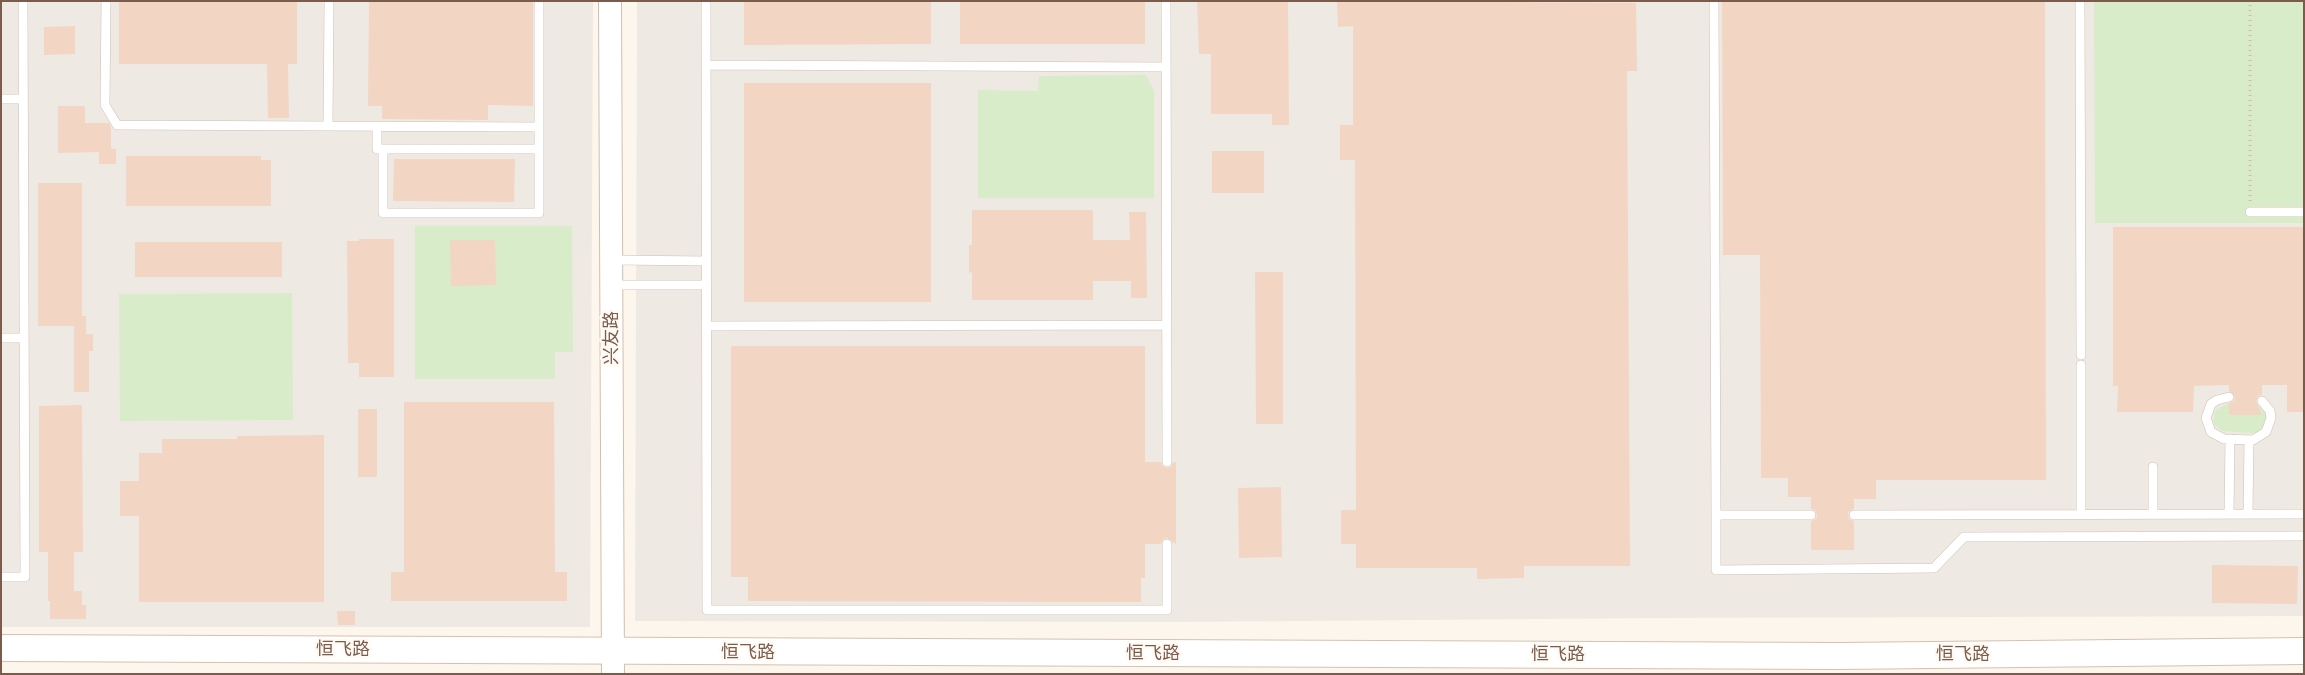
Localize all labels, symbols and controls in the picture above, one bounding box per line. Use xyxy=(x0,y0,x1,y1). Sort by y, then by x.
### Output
street label: 兴友路 xyxy=(601,311,623,365)
street label: 恒飞路 xyxy=(316,639,370,661)
street label: 恒飞路 xyxy=(721,642,775,664)
street label: 恒飞路 xyxy=(1126,643,1180,665)
street label: 恒飞路 xyxy=(1531,644,1585,666)
street label: 恒飞路 xyxy=(1936,644,1990,666)

